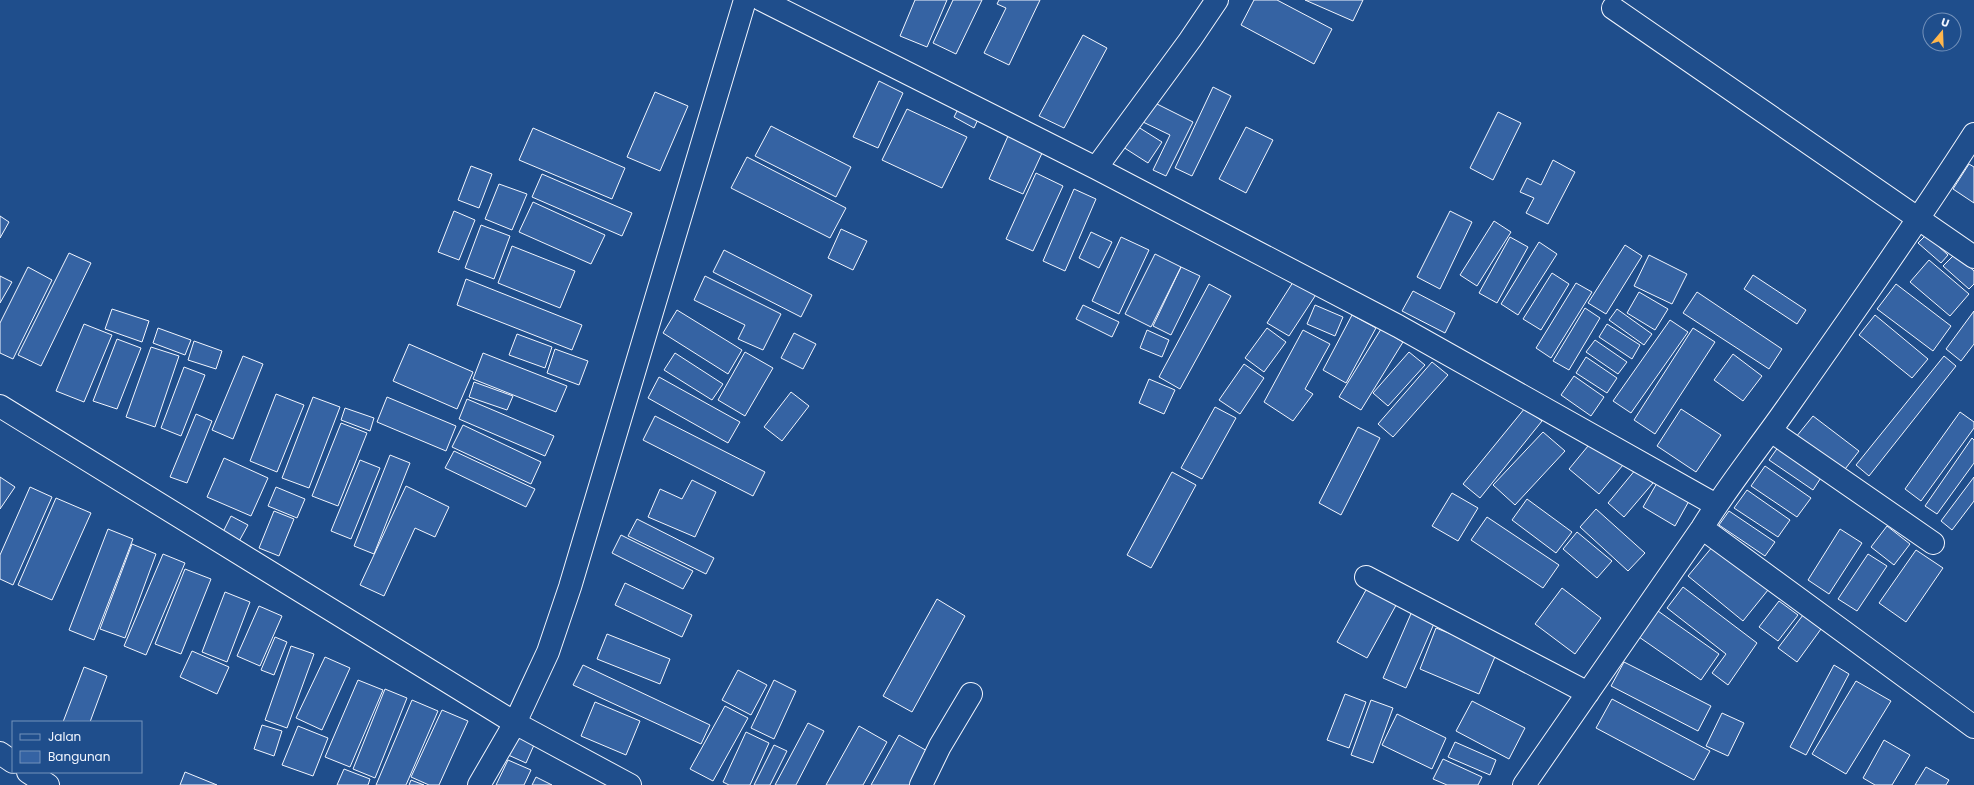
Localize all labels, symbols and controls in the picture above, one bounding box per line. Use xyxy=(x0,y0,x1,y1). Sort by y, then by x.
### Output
north arrow xyxy=(1922,12,1962,52)
text: U xyxy=(1939,14,1952,31)
legend xyxy=(12,721,142,773)
text: Jalan xyxy=(48,728,81,745)
text: Bangunan xyxy=(48,748,110,765)

